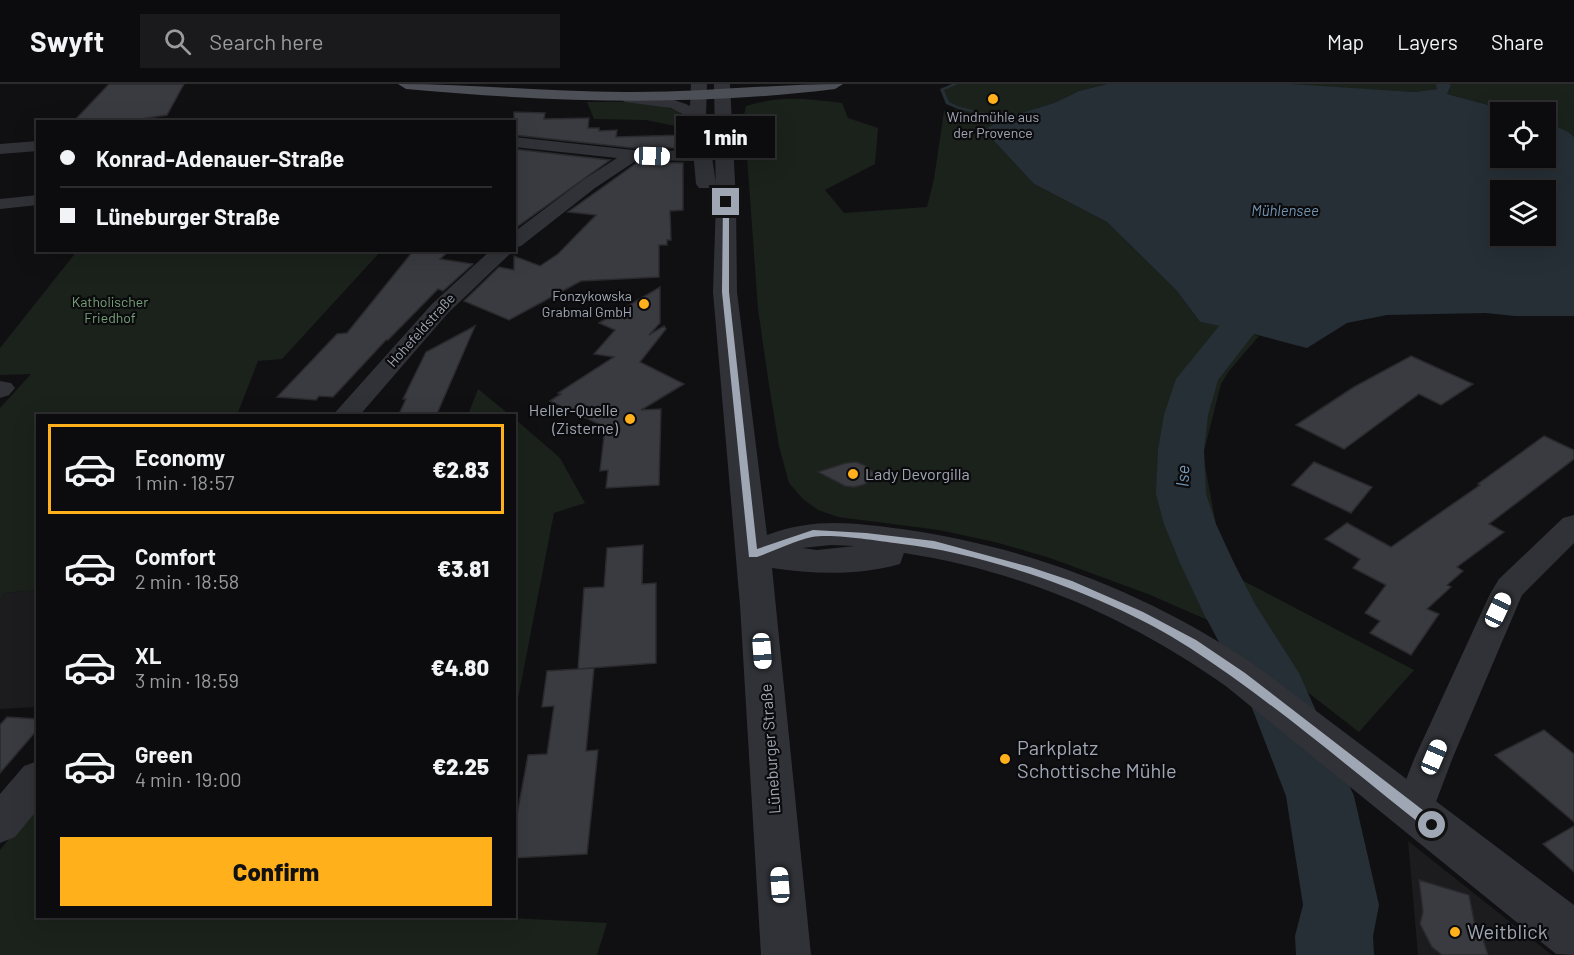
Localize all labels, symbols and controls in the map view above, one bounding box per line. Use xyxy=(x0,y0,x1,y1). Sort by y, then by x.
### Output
search box xyxy=(140,14,560,68)
text: Swyft xyxy=(30,24,104,58)
icon: search xyxy=(161,25,194,58)
text: Search here xyxy=(209,28,324,54)
text: Map xyxy=(1327,29,1364,54)
text: Layers xyxy=(1397,29,1458,54)
text: Share xyxy=(1491,29,1544,54)
marker: Windmühle aus der Provence xyxy=(986,92,1000,106)
map controls xyxy=(1490,102,1556,246)
button: locate xyxy=(1490,102,1556,168)
place label: Windmühle aus der Provence xyxy=(947,108,1040,141)
callout: 1 min xyxy=(676,115,776,157)
text: 1 min xyxy=(704,125,747,149)
text: Konrad-Adenauer-Straße xyxy=(96,145,344,171)
car xyxy=(634,146,670,166)
button: layers xyxy=(1490,180,1556,246)
route end xyxy=(712,188,739,215)
water label: Mühlensee xyxy=(1251,201,1319,219)
text: Lüneburger Straße xyxy=(96,203,280,229)
place label: Fonzykowska Grabmal GmbH xyxy=(542,287,632,320)
street label: Hohefeldstraße xyxy=(383,289,458,370)
park label: Katholischer Friedhof xyxy=(72,293,148,326)
marker: Fonzykowska Grabmal GmbH xyxy=(637,297,651,311)
place label: Heller-Quelle (Zisterne) xyxy=(529,400,619,437)
marker: Heller-Quelle (Zisterne) xyxy=(623,412,637,426)
icon: car xyxy=(63,442,117,496)
text: Economy xyxy=(135,444,225,470)
text: €2.83 xyxy=(433,456,489,482)
place label: Lady Devorgilla xyxy=(865,464,970,483)
water label: Ise xyxy=(1171,464,1193,487)
marker: Lady Devorgilla xyxy=(846,467,860,481)
text: 1 min · 18:57 xyxy=(135,470,235,494)
icon: car xyxy=(63,541,117,595)
text: Comfort xyxy=(135,543,216,569)
text: €3.81 xyxy=(437,555,489,581)
text: 2 min · 18:58 xyxy=(135,569,239,593)
car xyxy=(1482,590,1514,630)
car xyxy=(752,632,772,670)
icon: car xyxy=(63,640,117,694)
text: XL xyxy=(135,642,161,668)
text: €4.80 xyxy=(431,654,489,680)
text: 3 min · 18:59 xyxy=(135,668,239,692)
street label: Lüneburger Straße xyxy=(755,683,784,815)
place label: Parkplatz Schottische Mühle xyxy=(1017,735,1177,782)
car xyxy=(1419,737,1449,777)
icon: car xyxy=(63,739,117,793)
text: Green xyxy=(135,741,193,767)
marker: Parkplatz Schottische Mühle xyxy=(998,752,1012,766)
text: €2.25 xyxy=(432,753,489,779)
text: 4 min · 19:00 xyxy=(135,767,241,791)
route start xyxy=(1418,811,1445,838)
button: Confirm xyxy=(60,837,492,906)
car xyxy=(770,866,790,904)
place label: Weitblick xyxy=(1467,919,1548,943)
marker: Weitblick xyxy=(1448,925,1462,939)

